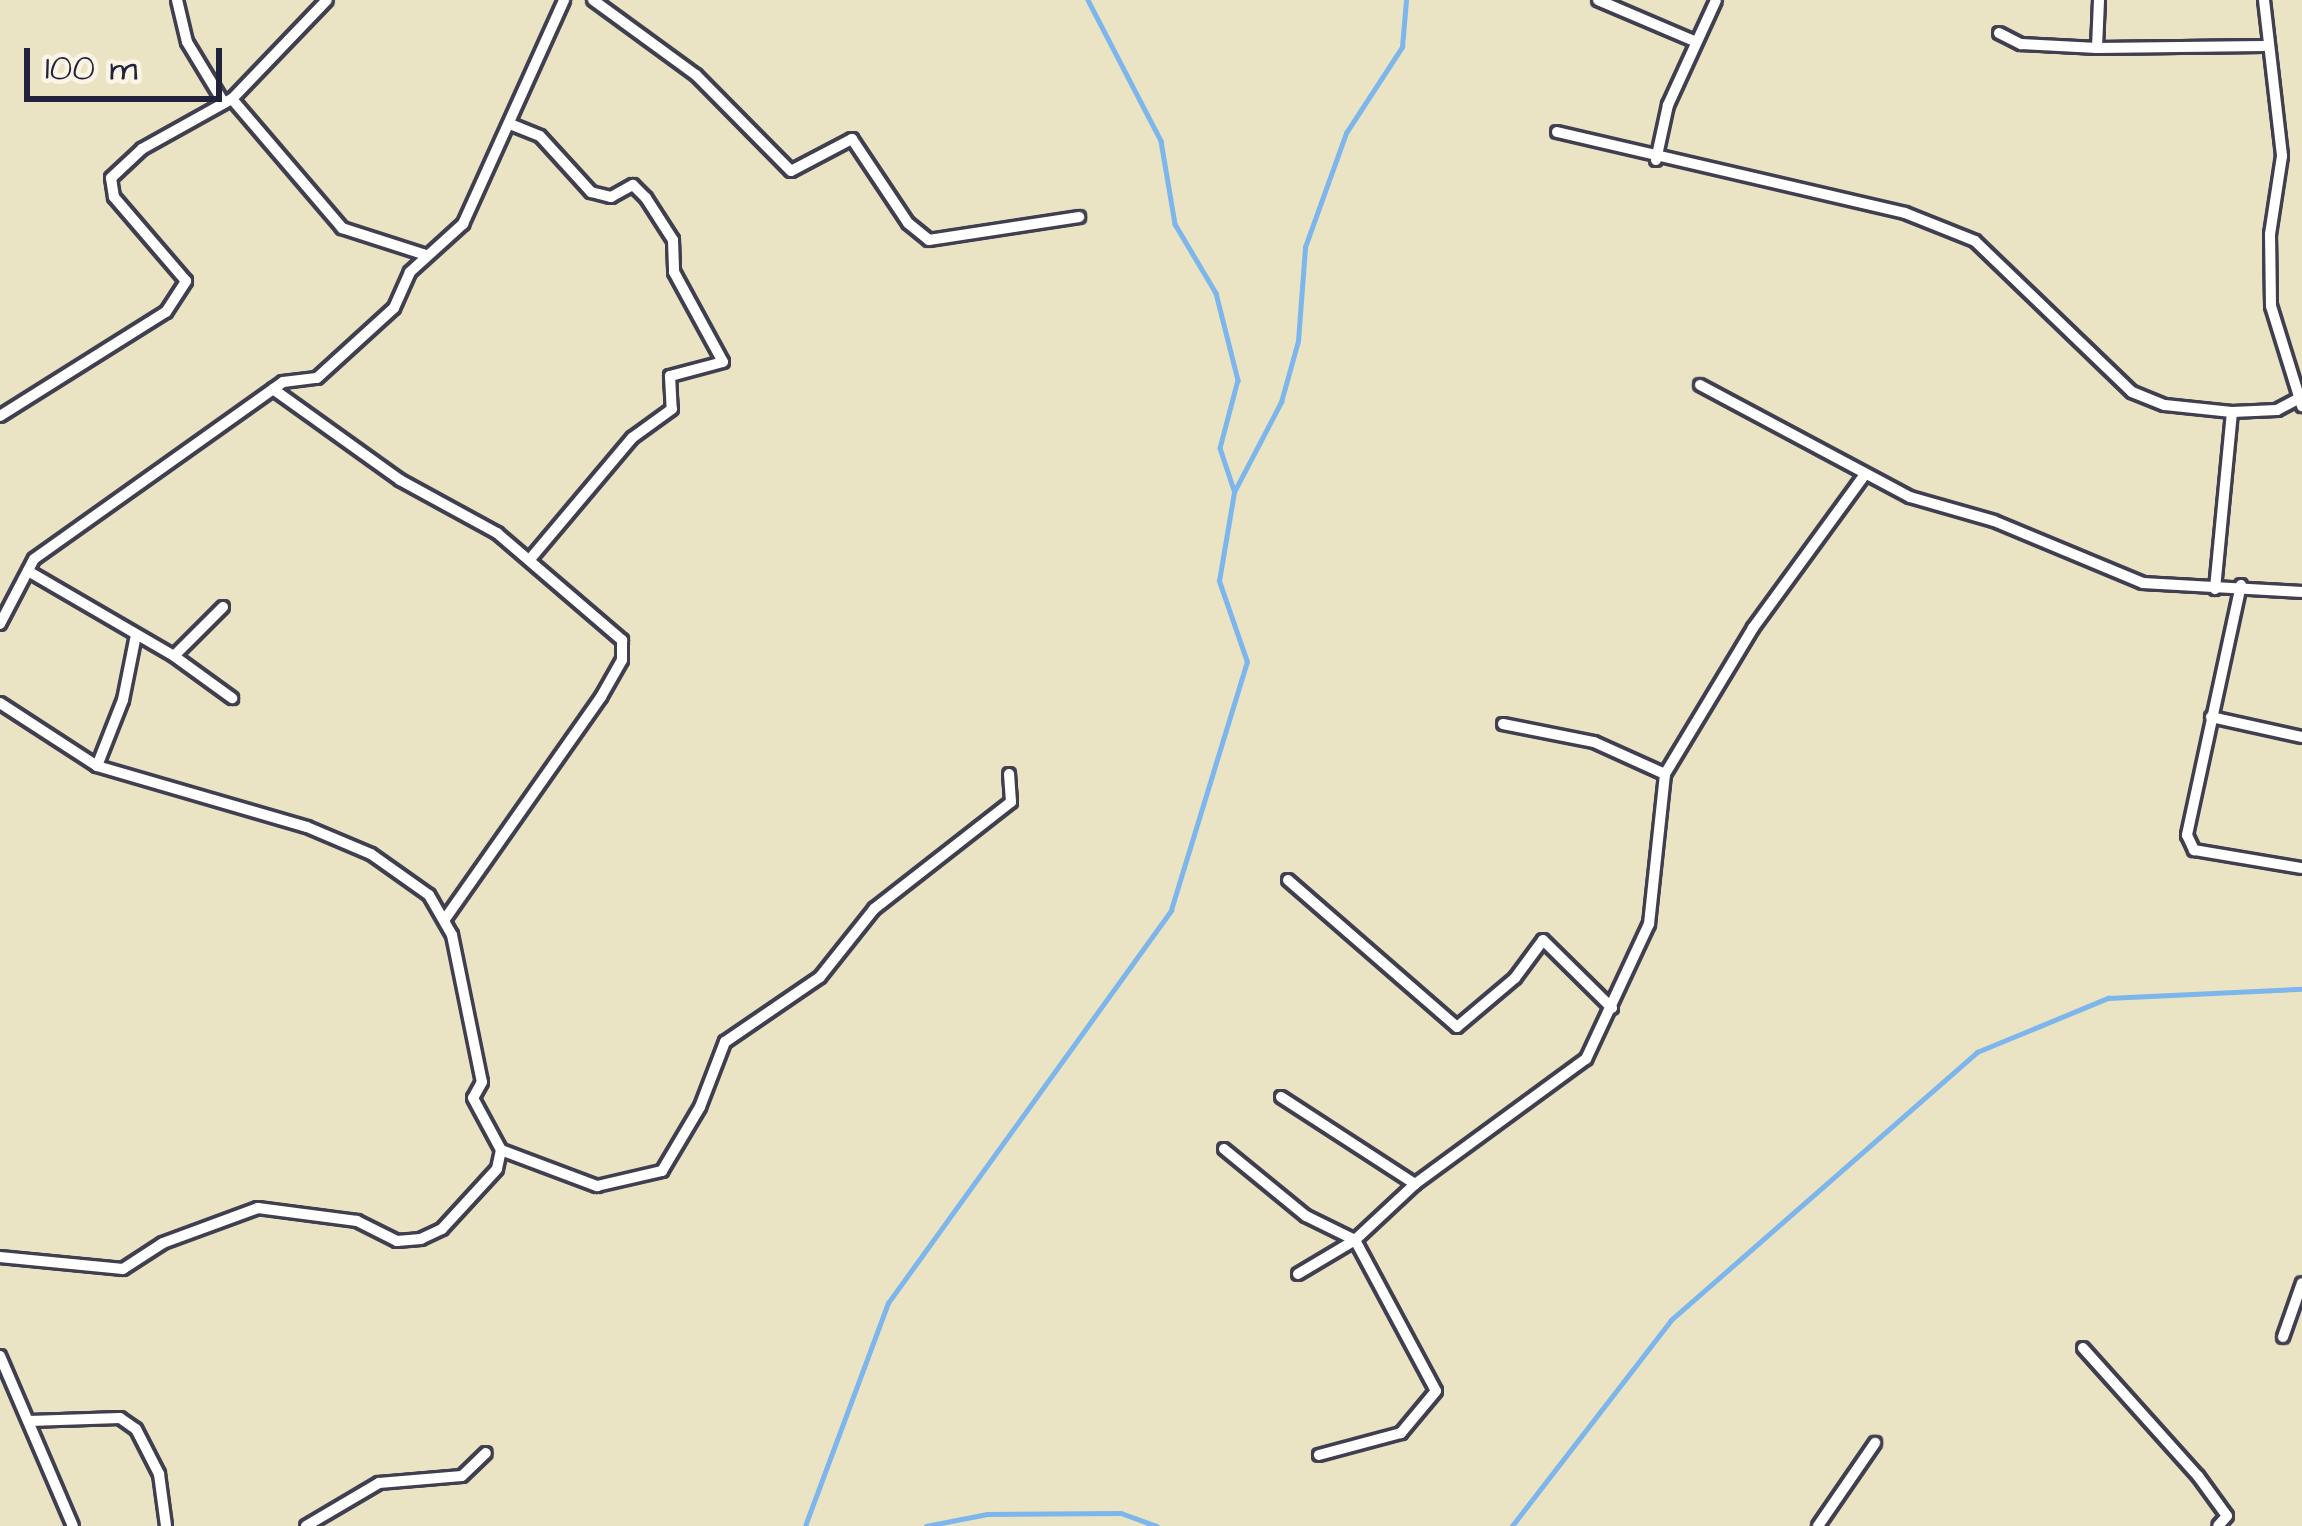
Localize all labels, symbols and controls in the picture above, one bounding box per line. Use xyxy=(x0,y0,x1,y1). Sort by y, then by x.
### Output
scale bar xyxy=(30,24,228,98)
text: 100 m xyxy=(45,43,137,94)

